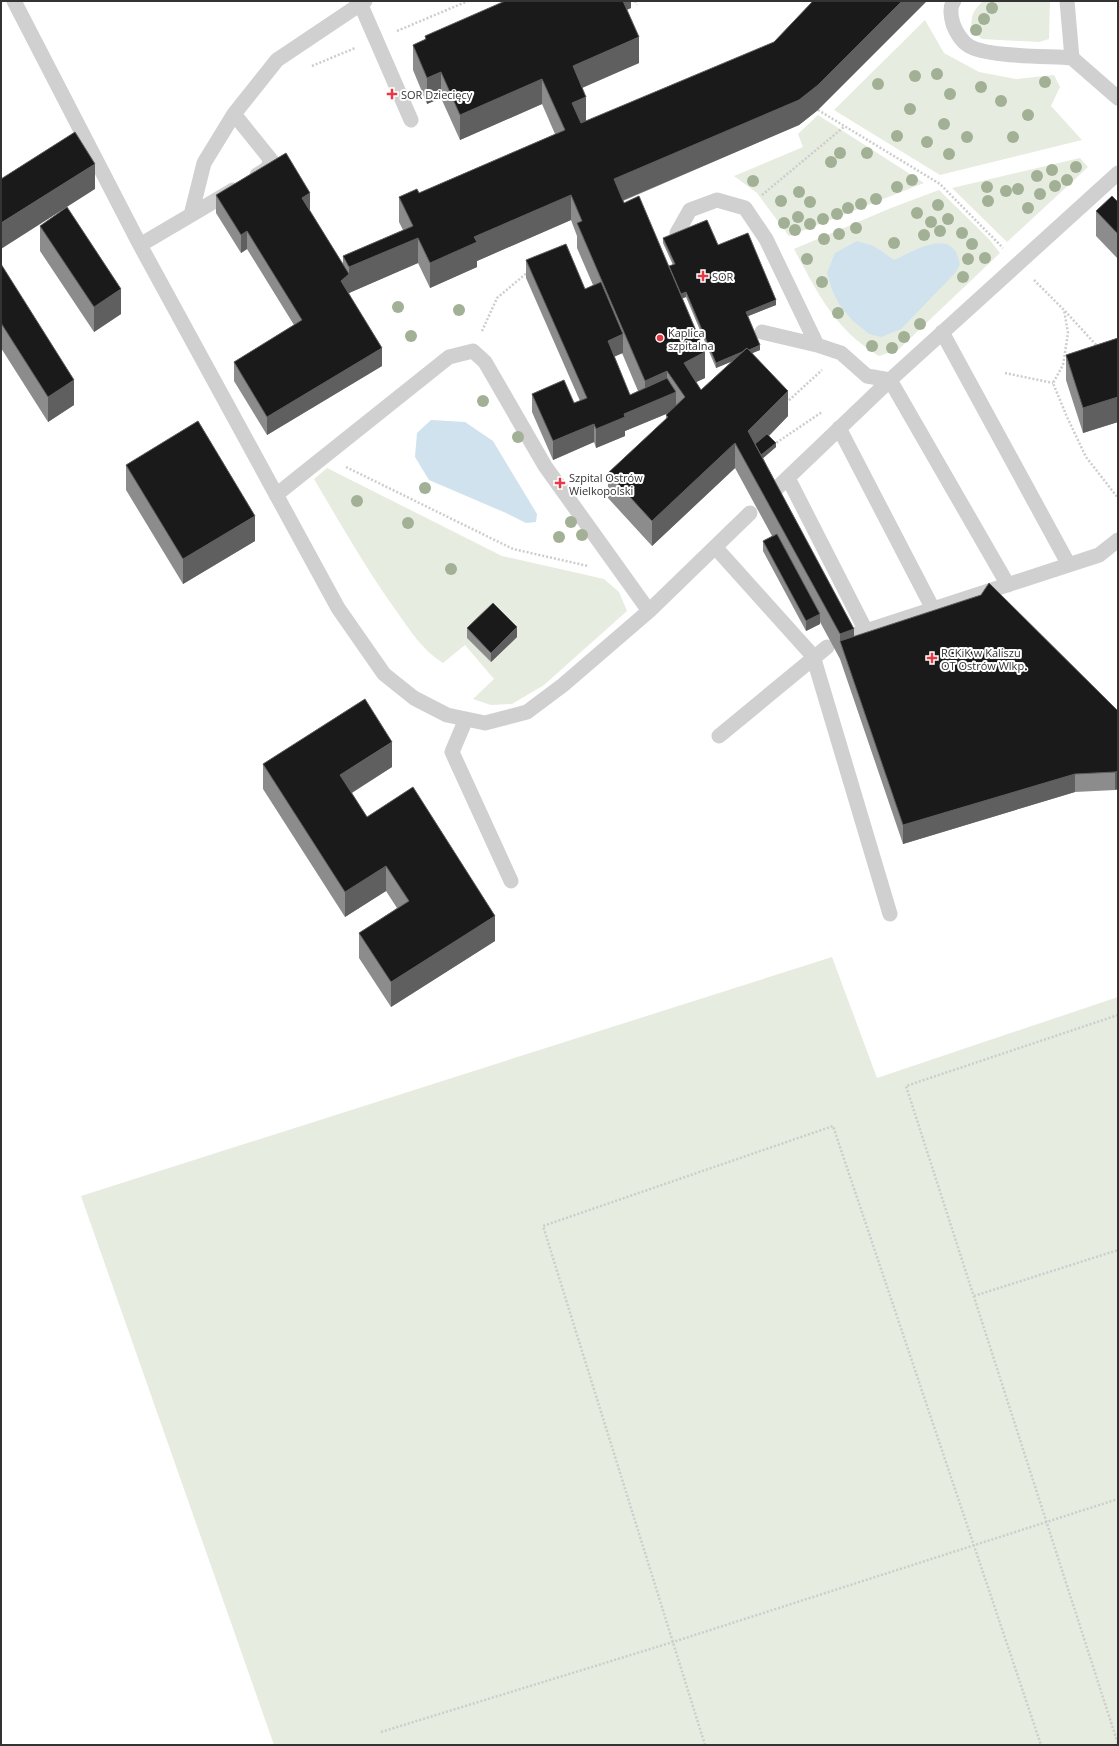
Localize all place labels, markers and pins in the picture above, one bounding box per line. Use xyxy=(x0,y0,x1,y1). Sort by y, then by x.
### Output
place label: SOR Dziecięcy xyxy=(401,87,473,102)
marker: SOR Dziecięcy xyxy=(386,88,398,100)
place label: SOR xyxy=(712,269,734,284)
marker: SOR xyxy=(697,270,709,282)
place label: Kaplica szpitalna xyxy=(668,325,714,353)
marker: Kaplica szpitalna xyxy=(655,333,665,343)
place label: Szpital Ostrów Wielkopolski xyxy=(569,470,643,498)
marker: Szpital Ostrów Wielkopolski xyxy=(554,477,566,489)
place label: RCKiK w Kaliszu OT Ostrów Wlkp. xyxy=(941,645,1027,673)
marker: RCKiK w Kaliszu OT Ostrów Wlkp. xyxy=(926,652,938,664)

